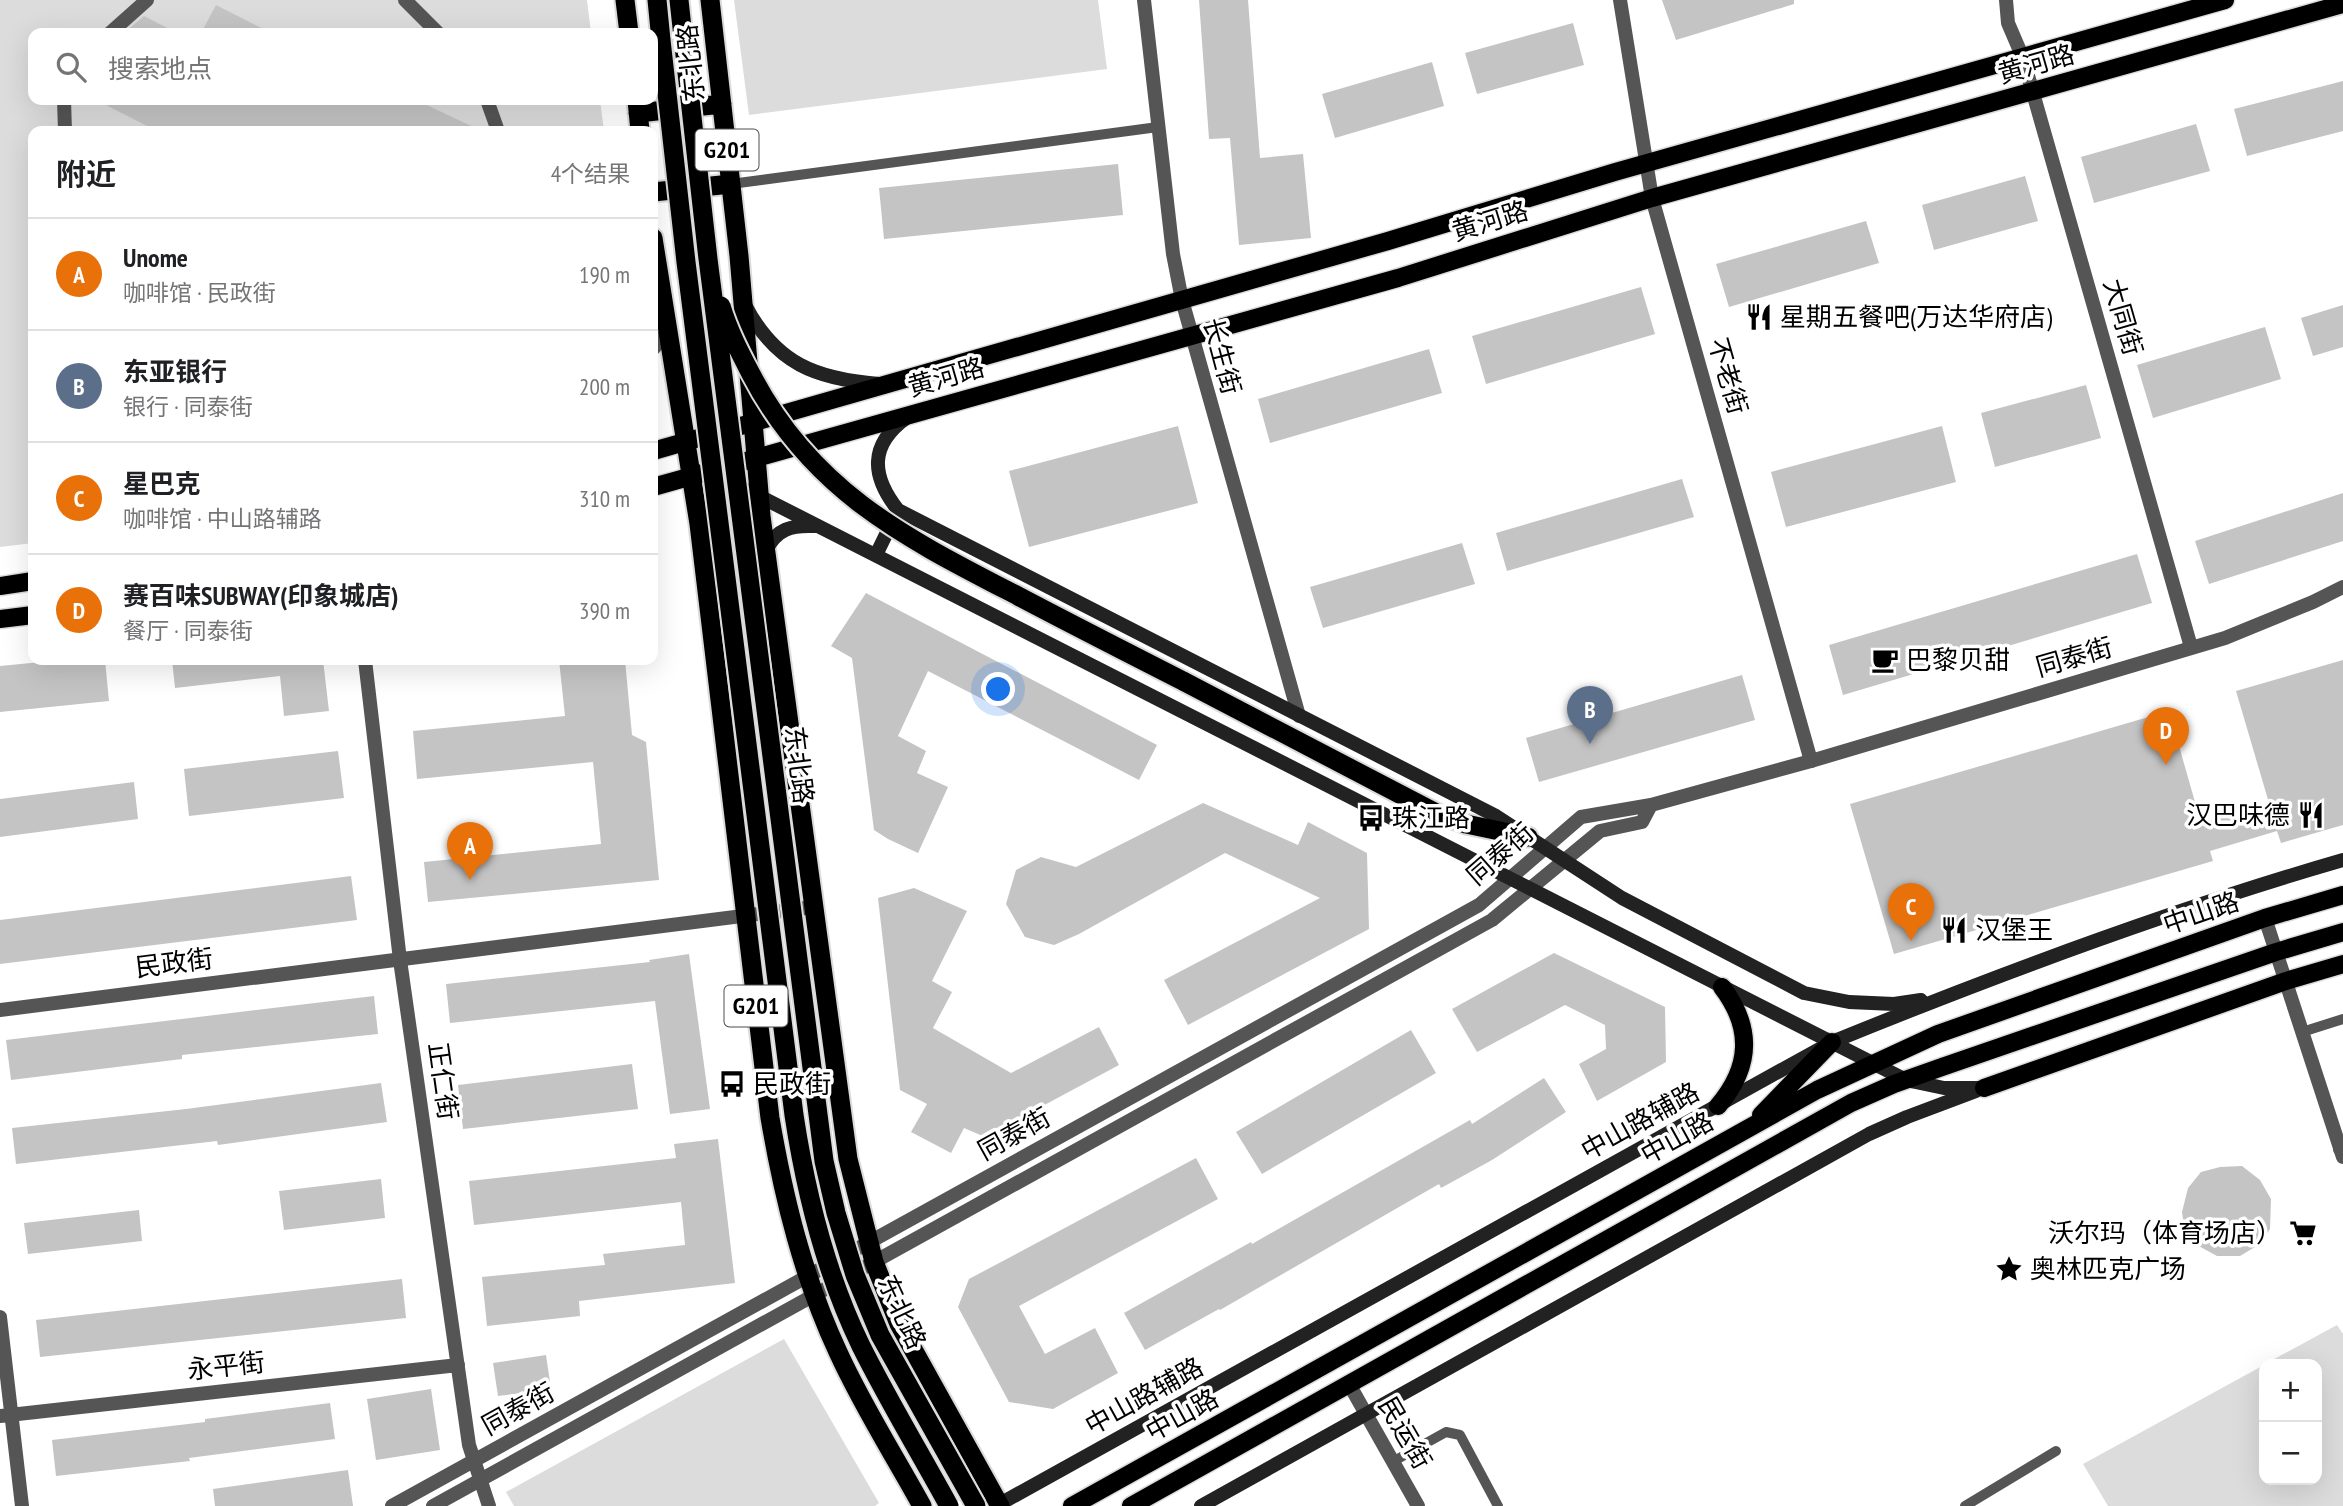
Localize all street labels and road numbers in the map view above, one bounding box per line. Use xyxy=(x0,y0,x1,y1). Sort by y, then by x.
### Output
street label: 东北路 xyxy=(670,23,711,104)
street label: 黄河路 xyxy=(1994,37,2078,90)
road number: G201 xyxy=(696,130,758,170)
street label: 黄河路 xyxy=(1448,193,1532,248)
street label: 大同街 xyxy=(2097,275,2150,359)
street label: 长生街 xyxy=(1196,314,1249,398)
street label: 不老街 xyxy=(1702,334,1755,418)
street label: 黄河路 xyxy=(904,350,988,403)
street label: 同泰街 xyxy=(2032,630,2116,683)
street label: 东北路 xyxy=(778,724,821,806)
street label: 同泰街 xyxy=(1459,816,1540,892)
street label: 中山路 xyxy=(2159,884,2243,941)
street label: 民政街 xyxy=(133,941,215,984)
road number: G201 xyxy=(724,986,788,1026)
street label: 正仁街 xyxy=(422,1040,465,1122)
street label: 中山路辅路 xyxy=(1576,1076,1704,1166)
street label: 同泰街 xyxy=(972,1100,1056,1167)
street label: 中山路 xyxy=(1635,1105,1719,1171)
street label: 东北路 xyxy=(871,1269,934,1354)
street label: 永平街 xyxy=(185,1345,266,1386)
street label: 中山路辅路 xyxy=(1080,1351,1208,1441)
street label: 同泰街 xyxy=(476,1375,560,1442)
street label: 中山路 xyxy=(1140,1382,1224,1448)
street label: 民运街 xyxy=(1372,1391,1439,1475)

